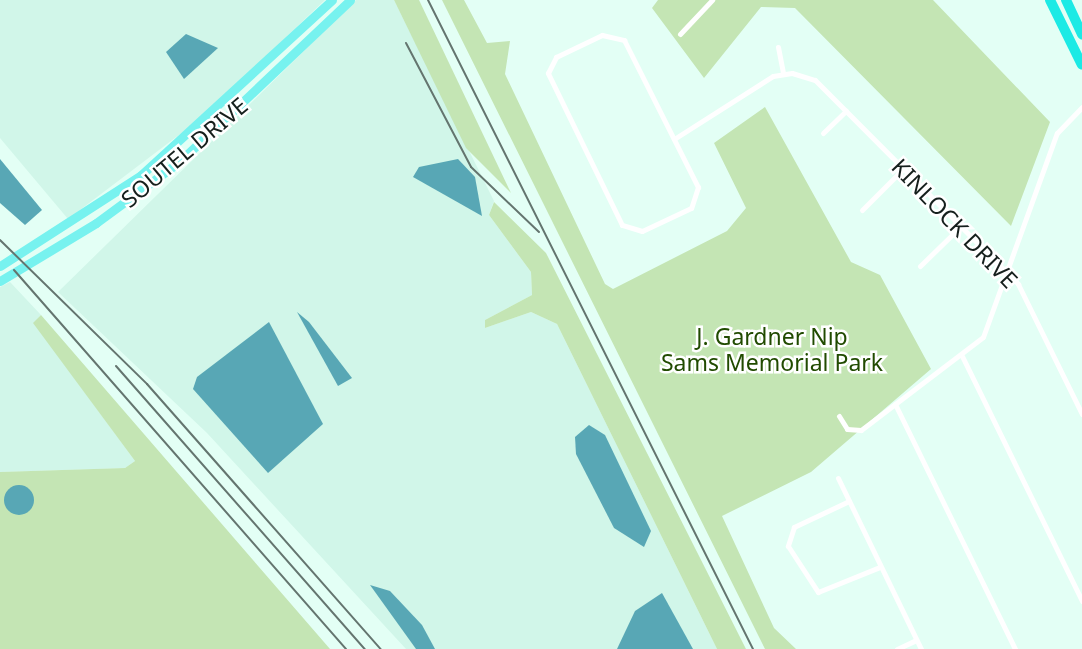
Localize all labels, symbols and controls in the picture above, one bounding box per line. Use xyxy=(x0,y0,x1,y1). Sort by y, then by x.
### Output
street label: SOUTEL DRIVE xyxy=(115,91,253,213)
street label: KINLOCK DRIVE xyxy=(886,153,1024,293)
park label: J. Gardner Nip Sams Memorial Park xyxy=(661,322,883,376)

